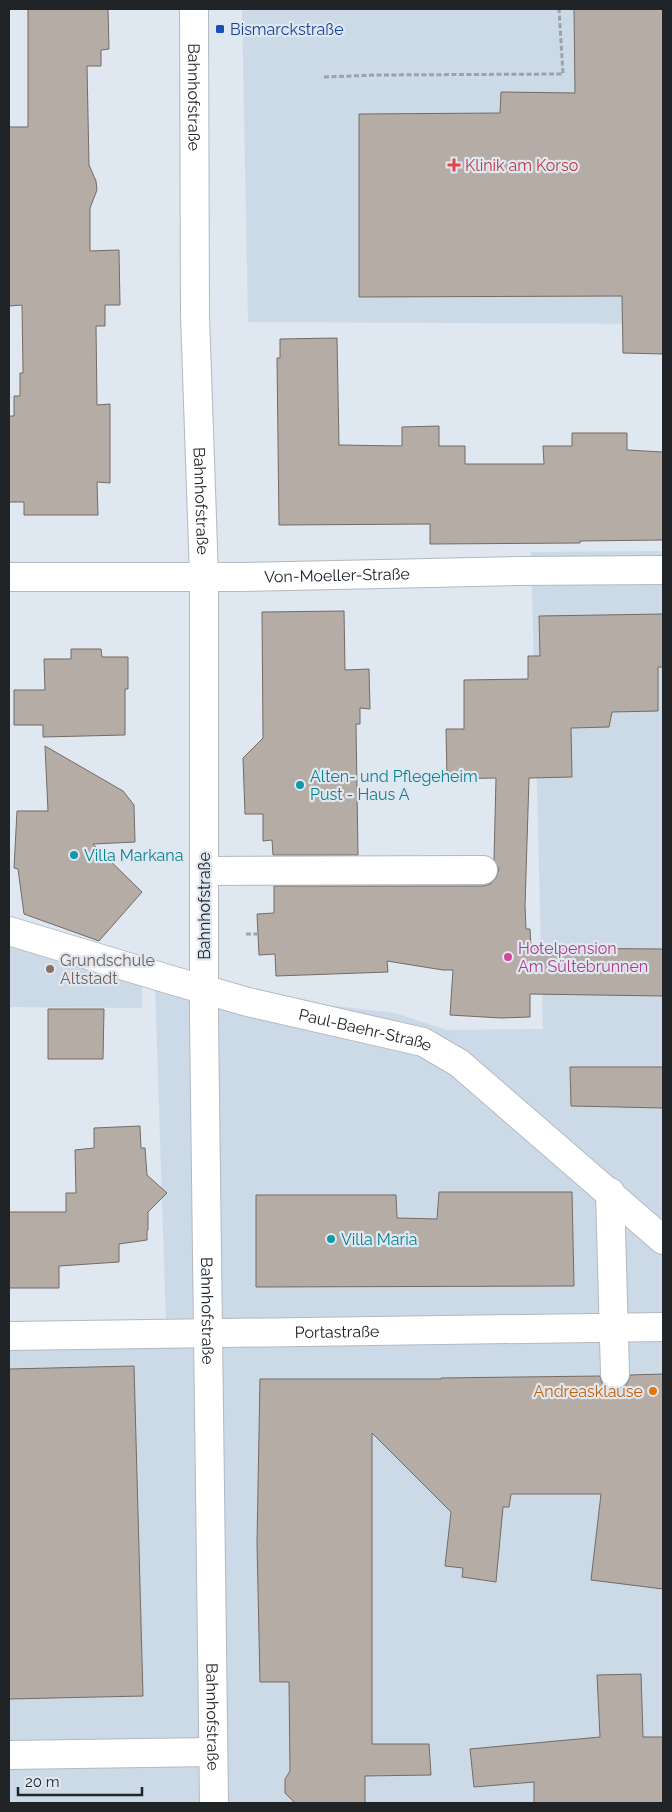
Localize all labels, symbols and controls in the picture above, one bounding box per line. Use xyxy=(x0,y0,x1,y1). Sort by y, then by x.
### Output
place label: Bismarckstraße xyxy=(230,20,344,39)
marker: Bismarckstraße xyxy=(214,23,226,35)
street label: Bahnhofstraße xyxy=(185,43,204,151)
place label: Klinik am Korso xyxy=(465,156,578,175)
marker: Klinik am Korso xyxy=(447,158,461,172)
street label: Bahnhofstraße xyxy=(190,447,213,555)
street label: Von-Moeller-Straße xyxy=(264,564,410,586)
place label: Alten- und Pflegeheim Pust - Haus A xyxy=(310,767,478,804)
marker: Alten- und Pflegeheim Pust - Haus A xyxy=(294,779,306,791)
place label: Villa Markana xyxy=(84,846,183,865)
marker: Villa Markana xyxy=(68,849,80,861)
street label: Bahnhofstraße xyxy=(195,852,214,960)
place label: Hotelpension Am Sültebrunnen xyxy=(518,939,648,976)
place label: Grundschule Altstadt xyxy=(60,951,155,988)
marker: Hotelpension Am Sültebrunnen xyxy=(502,951,514,963)
marker: Grundschule Altstadt xyxy=(44,963,56,975)
street label: Paul-Baehr-Straße xyxy=(297,1004,436,1055)
place label: Villa Maria xyxy=(341,1230,417,1249)
marker: Villa Maria xyxy=(325,1233,337,1245)
street label: Bahnhofstraße xyxy=(198,1257,218,1365)
street label: Portastraße xyxy=(294,1321,379,1342)
place label: Andreasklause xyxy=(534,1382,643,1401)
marker: Andreasklause xyxy=(647,1385,659,1397)
street label: Bahnhofstraße xyxy=(203,1663,223,1771)
scale bar xyxy=(18,1764,141,1796)
text: 20 m xyxy=(25,1773,60,1791)

